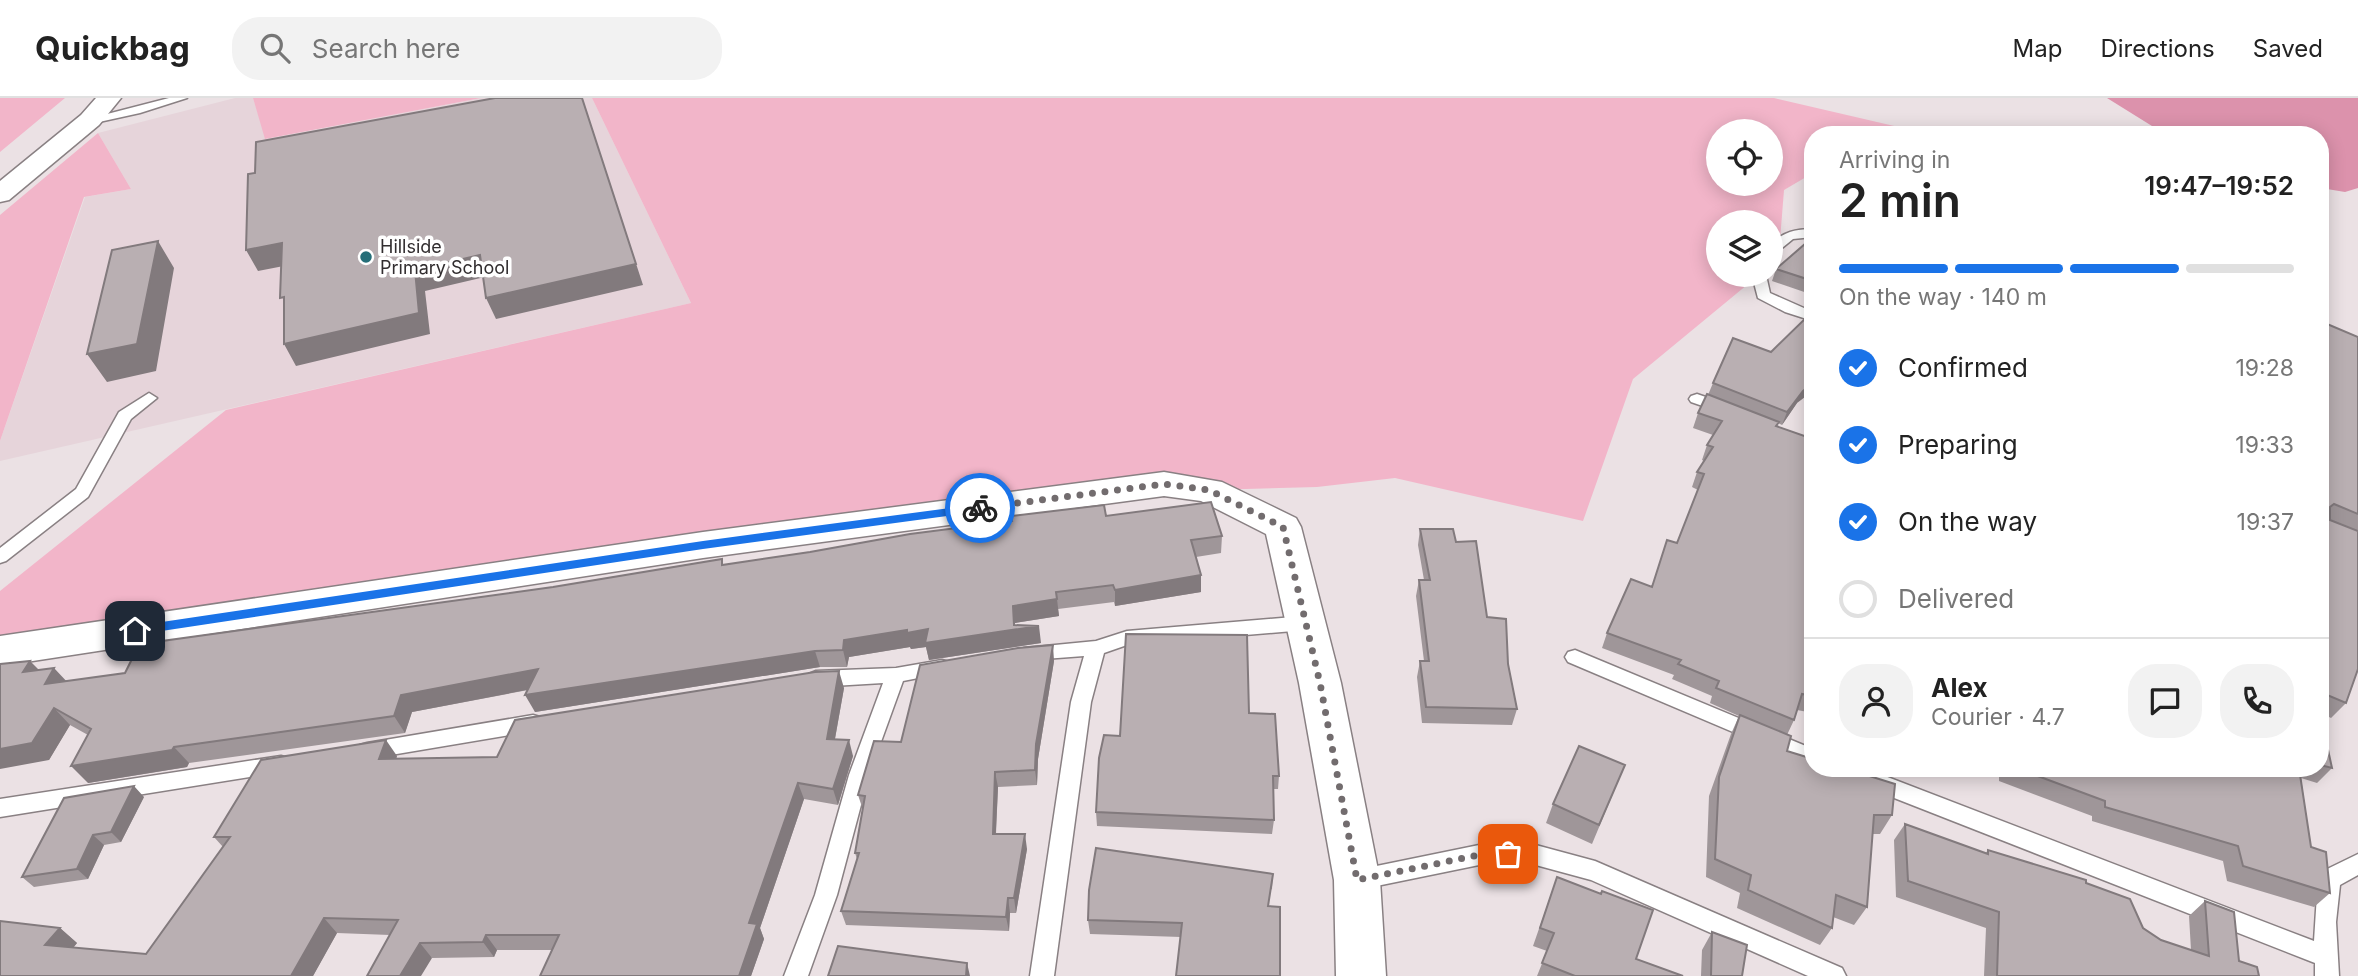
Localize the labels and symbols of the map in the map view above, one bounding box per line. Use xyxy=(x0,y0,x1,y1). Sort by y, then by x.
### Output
place label: Hillside Primary School xyxy=(380,236,509,278)
marker: Hillside Primary School xyxy=(358,249,374,265)
courier xyxy=(945,473,1015,543)
pin xyxy=(105,601,165,661)
pin xyxy=(1478,824,1538,884)

